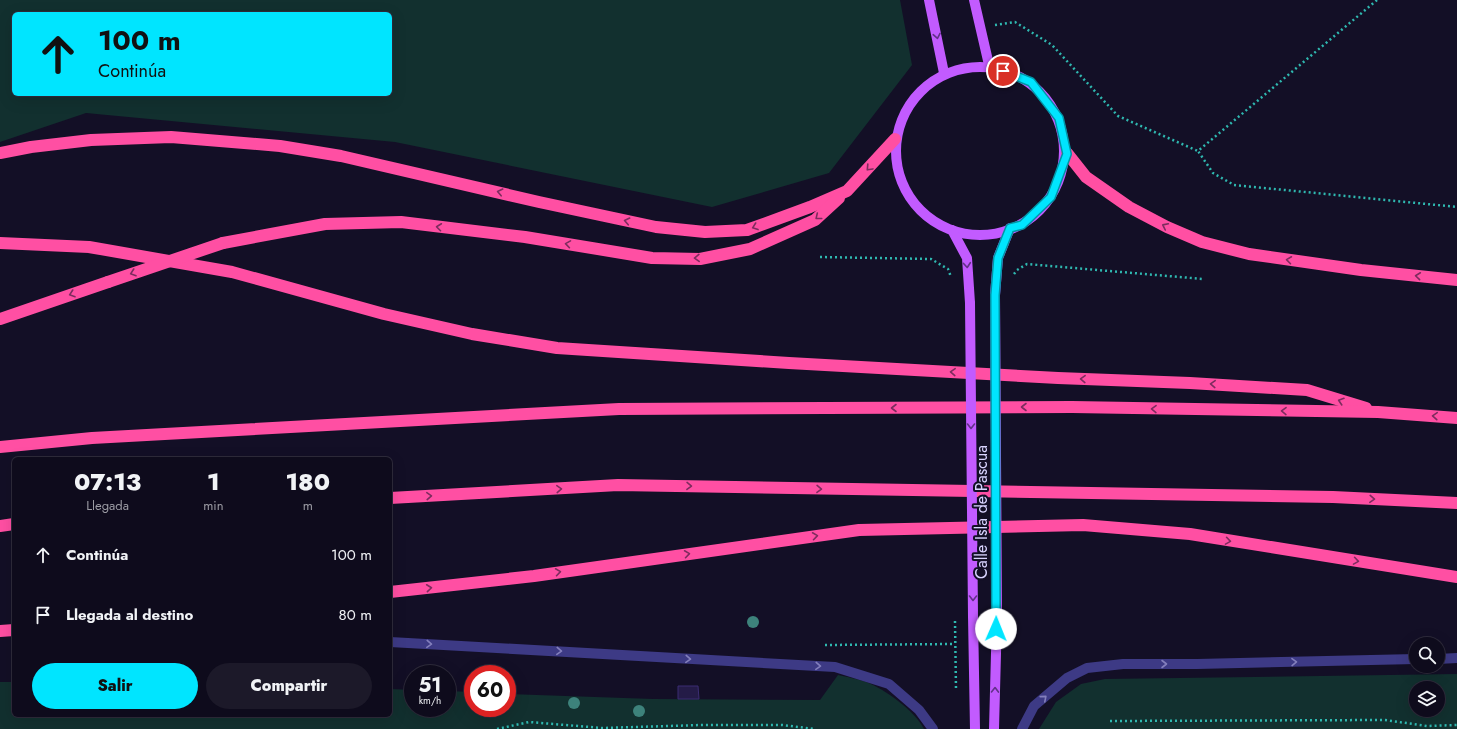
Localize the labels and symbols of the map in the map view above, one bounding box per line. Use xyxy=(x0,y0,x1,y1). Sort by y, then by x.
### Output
one-way arrow xyxy=(932,33,940,40)
pin xyxy=(986,54,1020,88)
one-way arrow xyxy=(866,163,873,171)
one-way arrow xyxy=(497,189,503,197)
one-way arrow xyxy=(816,212,823,219)
one-way arrow xyxy=(624,217,630,225)
one-way arrow xyxy=(752,222,759,230)
one-way arrow xyxy=(436,223,442,232)
one-way arrow xyxy=(1161,223,1169,231)
one-way arrow xyxy=(565,240,571,249)
one-way arrow xyxy=(694,254,700,262)
one-way arrow xyxy=(1286,256,1292,265)
one-way arrow xyxy=(963,262,972,268)
one-way arrow xyxy=(130,268,137,277)
one-way arrow xyxy=(1415,272,1421,281)
one-way arrow xyxy=(68,290,75,298)
one-way arrow xyxy=(950,368,957,377)
one-way arrow xyxy=(1080,375,1086,383)
one-way arrow xyxy=(1210,380,1216,389)
one-way arrow xyxy=(1338,397,1345,405)
one-way arrow xyxy=(1021,403,1027,411)
one-way arrow xyxy=(891,404,897,412)
one-way arrow xyxy=(1151,404,1157,413)
one-way arrow xyxy=(1281,407,1287,415)
one-way arrow xyxy=(1432,412,1438,421)
one-way arrow xyxy=(967,423,975,429)
street label: Calle Isla de Pascua xyxy=(970,445,993,579)
one-way arrow xyxy=(686,482,692,490)
one-way arrow xyxy=(556,484,562,493)
one-way arrow xyxy=(816,484,822,493)
one-way arrow xyxy=(426,492,432,500)
one-way arrow xyxy=(1369,495,1375,504)
one-way arrow xyxy=(812,532,818,541)
one-way arrow xyxy=(1225,536,1231,545)
one-way arrow xyxy=(683,550,690,559)
one-way arrow xyxy=(1353,556,1359,565)
one-way arrow xyxy=(555,568,561,577)
one-way arrow xyxy=(426,584,432,593)
one-way arrow xyxy=(969,595,977,601)
position arrow xyxy=(975,608,1017,650)
one-way arrow xyxy=(426,640,432,648)
one-way arrow xyxy=(556,647,562,656)
one-way arrow xyxy=(686,655,692,663)
one-way arrow xyxy=(1291,658,1297,666)
one-way arrow xyxy=(1161,660,1167,668)
one-way arrow xyxy=(815,662,821,671)
speed limit sign: 60 xyxy=(464,665,516,717)
one-way arrow xyxy=(991,687,999,693)
one-way arrow xyxy=(1040,695,1047,702)

